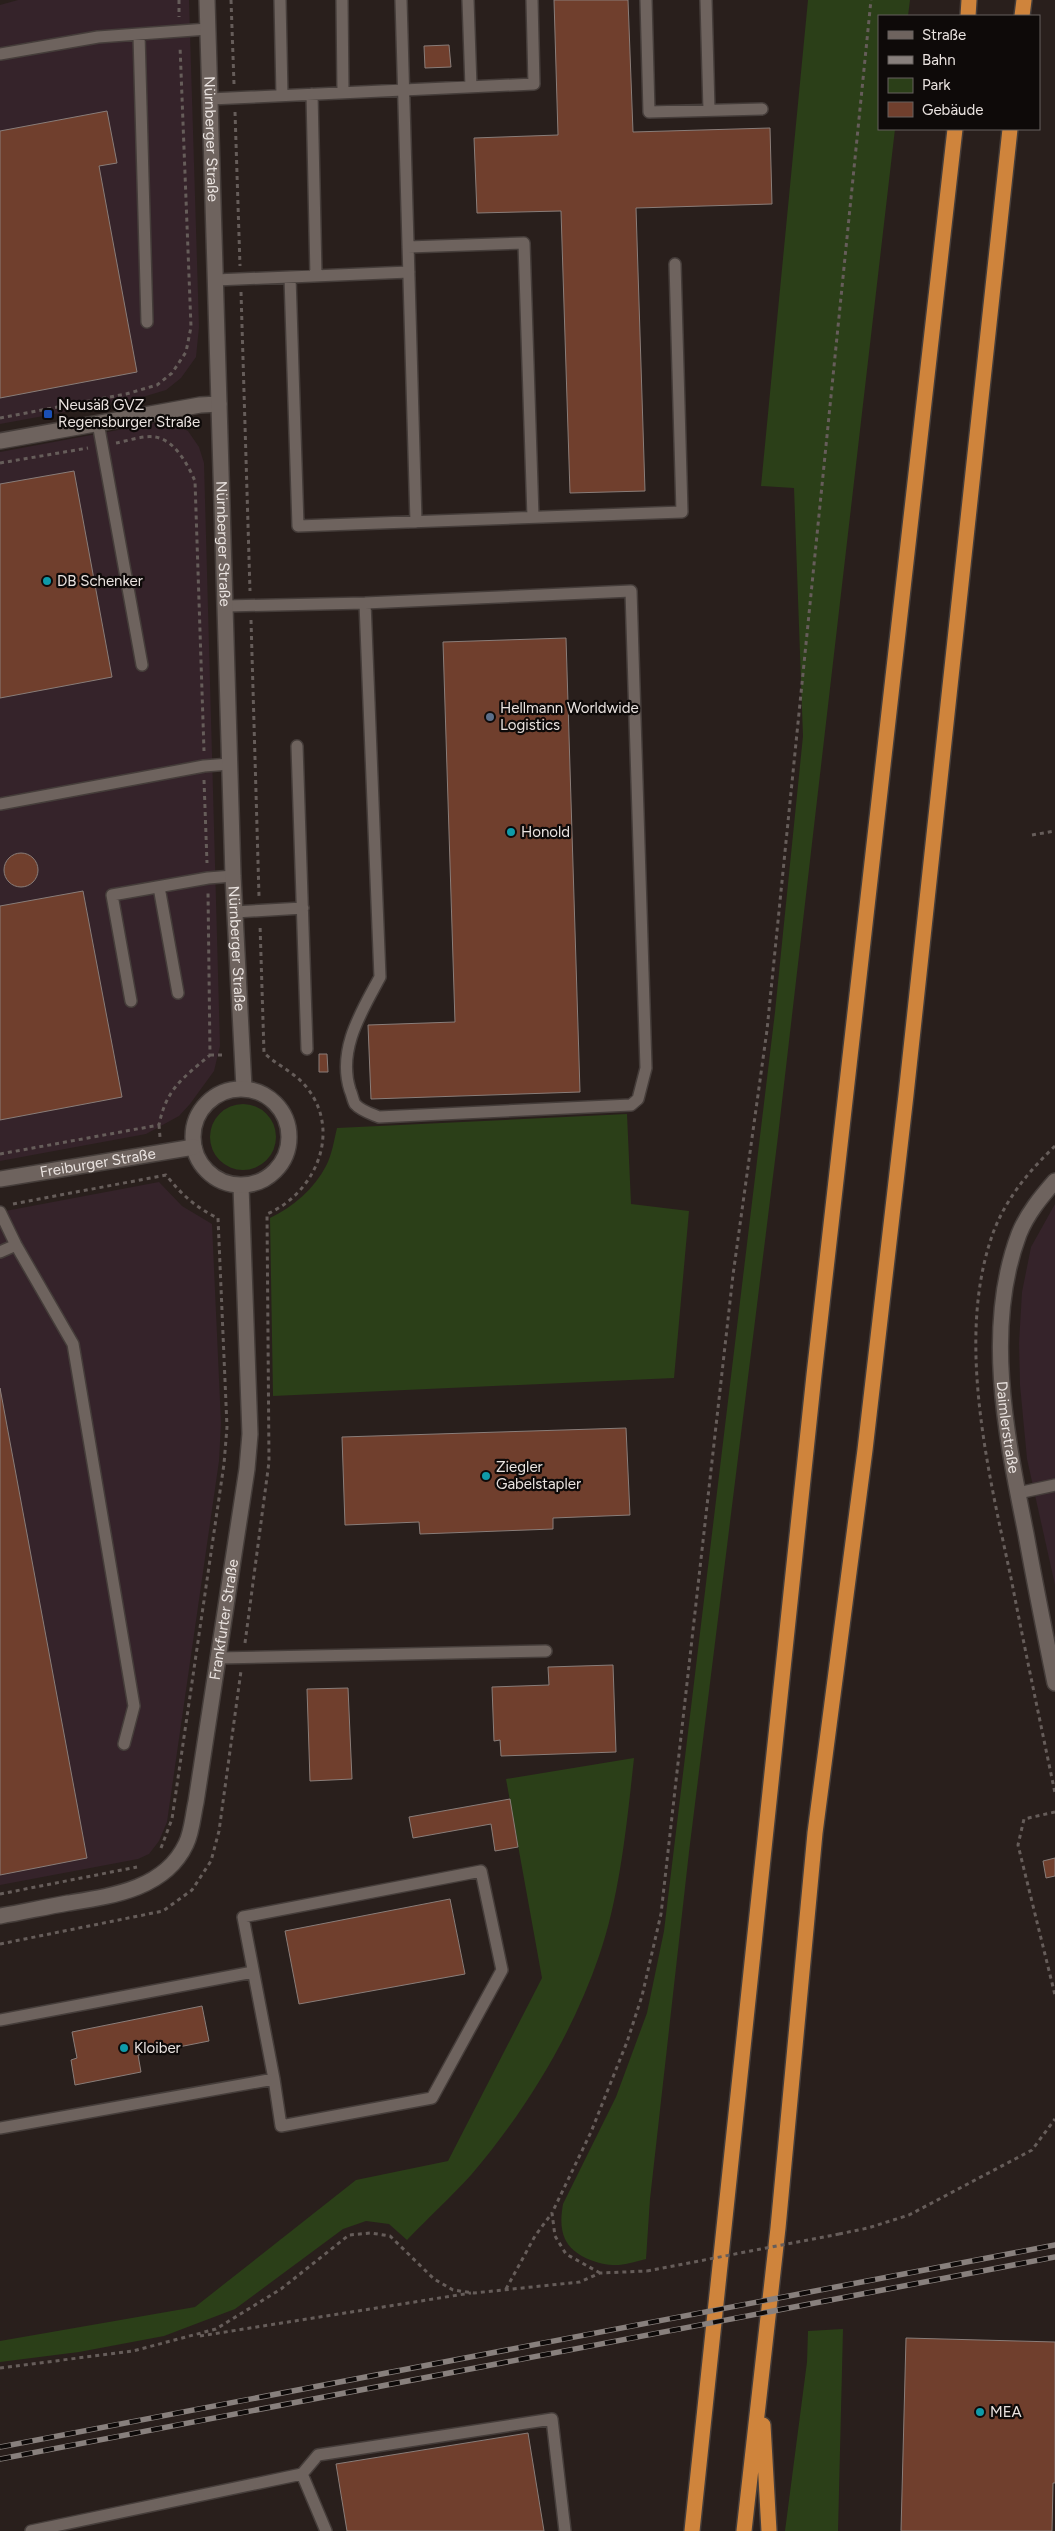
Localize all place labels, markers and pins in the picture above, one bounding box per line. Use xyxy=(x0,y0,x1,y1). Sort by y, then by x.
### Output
place label: Neusäß GVZ Regensburger Straße xyxy=(58,396,200,431)
marker: Neusäß GVZ Regensburger Straße xyxy=(42,408,54,420)
place label: DB Schenker xyxy=(57,572,143,590)
marker: DB Schenker xyxy=(41,575,53,587)
place label: Hellmann Worldwide Logistics xyxy=(500,699,639,734)
marker: Hellmann Worldwide Logistics xyxy=(484,711,496,723)
place label: Honold xyxy=(521,823,570,841)
marker: Honold xyxy=(505,826,517,838)
place label: Ziegler Gabelstapler xyxy=(496,1458,581,1493)
marker: Ziegler Gabelstapler xyxy=(480,1470,492,1482)
place label: Kloiber xyxy=(134,2039,181,2057)
marker: Kloiber xyxy=(118,2042,130,2054)
place label: MEA xyxy=(990,2403,1022,2421)
marker: MEA xyxy=(974,2406,986,2418)

